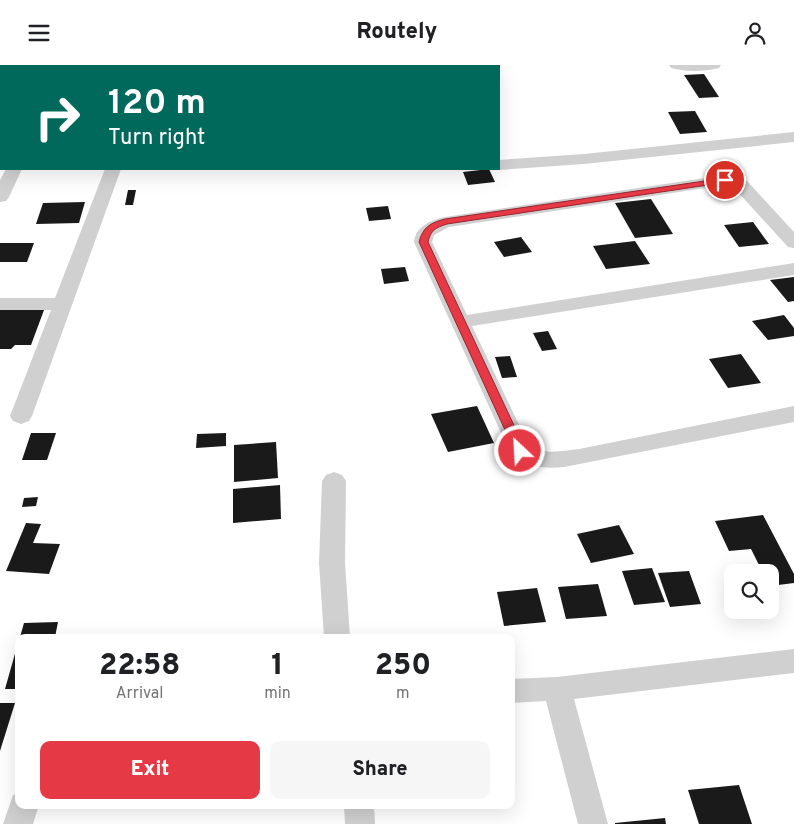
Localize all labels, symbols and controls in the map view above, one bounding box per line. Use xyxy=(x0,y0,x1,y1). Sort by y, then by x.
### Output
icon: menu xyxy=(25,19,53,47)
text: Routely xyxy=(357,19,437,46)
icon: person xyxy=(741,19,769,47)
text: 120 m xyxy=(108,82,206,126)
icon: right xyxy=(25,85,90,150)
text: Turn right xyxy=(108,125,205,152)
pin xyxy=(704,159,746,201)
icon: arrive xyxy=(711,166,739,194)
position arrow xyxy=(493,424,545,476)
map controls xyxy=(724,564,779,619)
button: search xyxy=(724,564,779,619)
text: 22:58 xyxy=(99,648,180,685)
text: 1 xyxy=(271,648,284,685)
text: 250 xyxy=(375,648,431,685)
text: Arrival xyxy=(116,684,163,704)
text: min xyxy=(264,684,291,704)
text: m xyxy=(396,684,410,704)
button: Exit xyxy=(40,741,260,799)
button: Share xyxy=(270,741,490,799)

